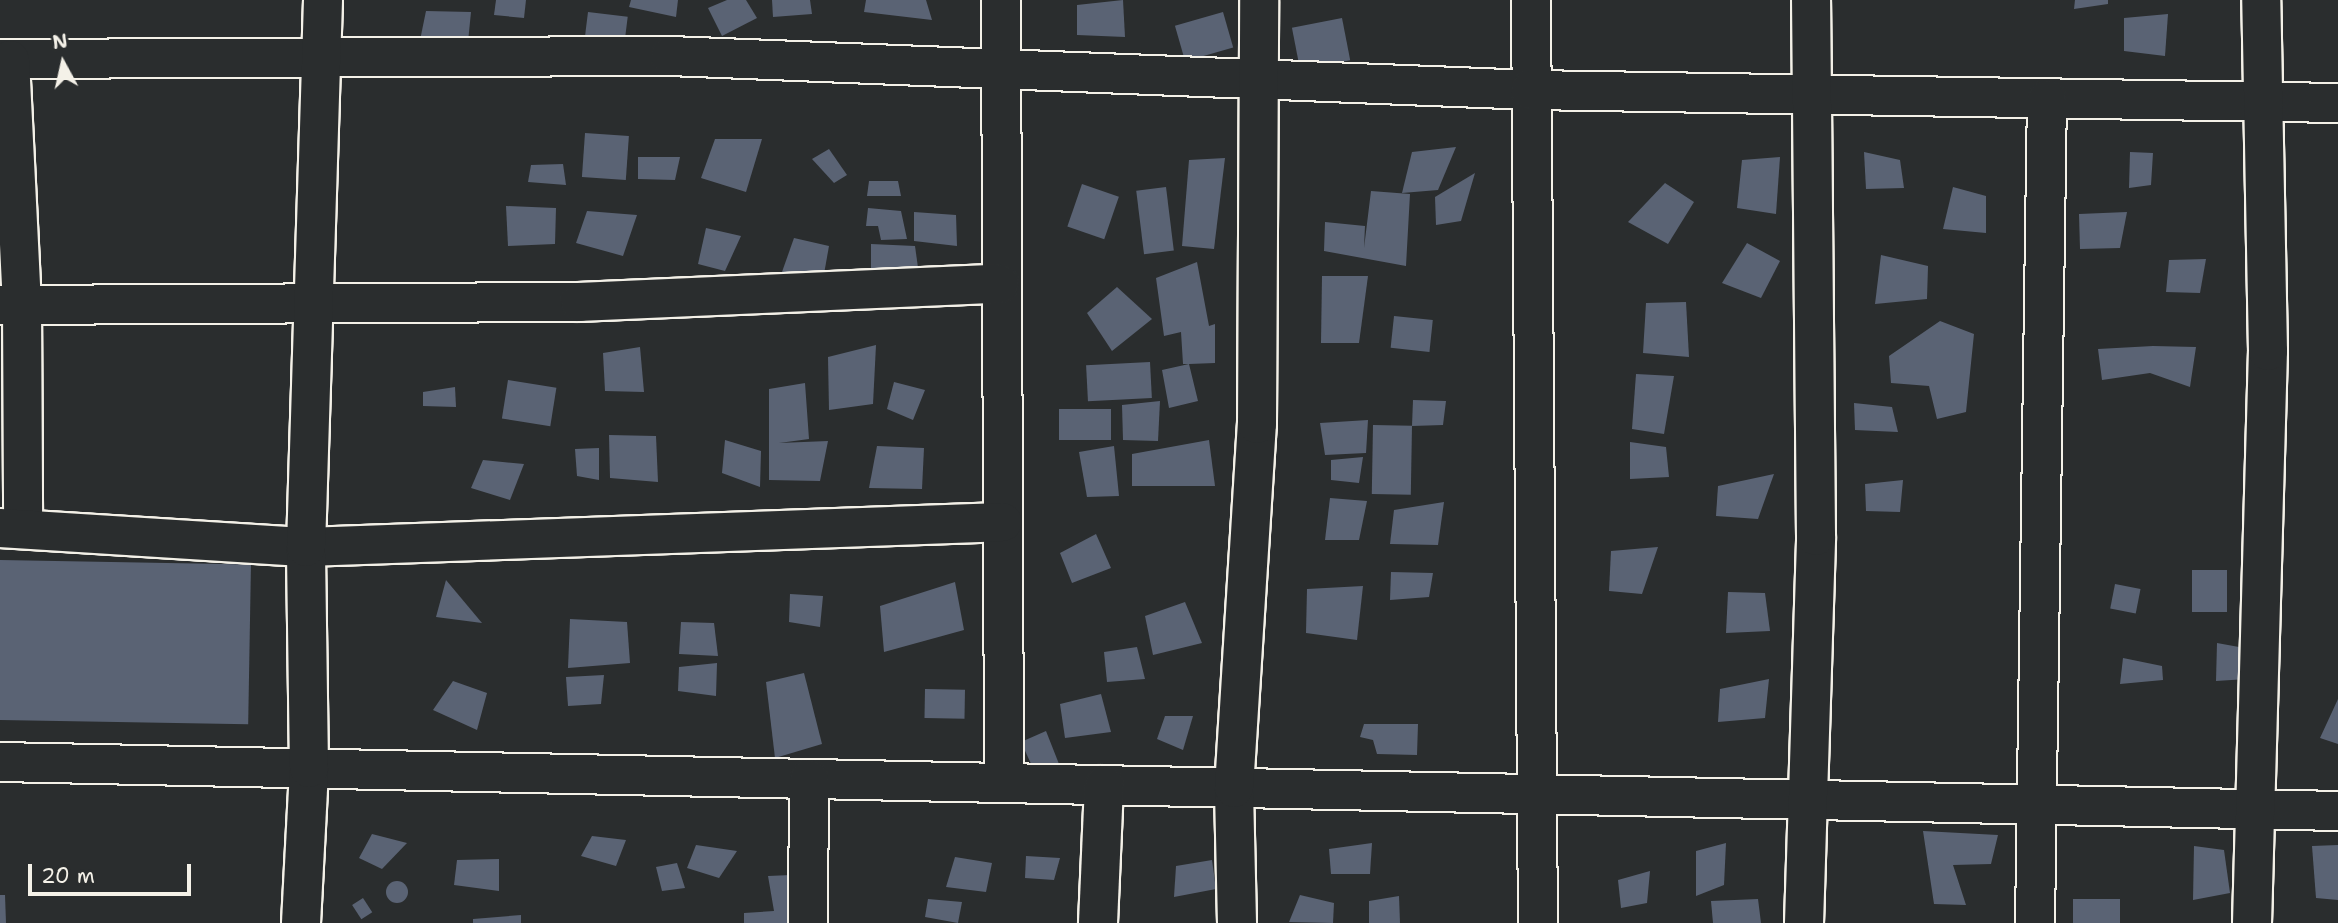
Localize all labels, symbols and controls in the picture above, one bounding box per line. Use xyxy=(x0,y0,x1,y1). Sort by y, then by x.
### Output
north arrow xyxy=(28,28,98,98)
text: N xyxy=(51,28,69,55)
scale bar xyxy=(32,850,194,894)
text: 20 m xyxy=(41,862,95,890)

